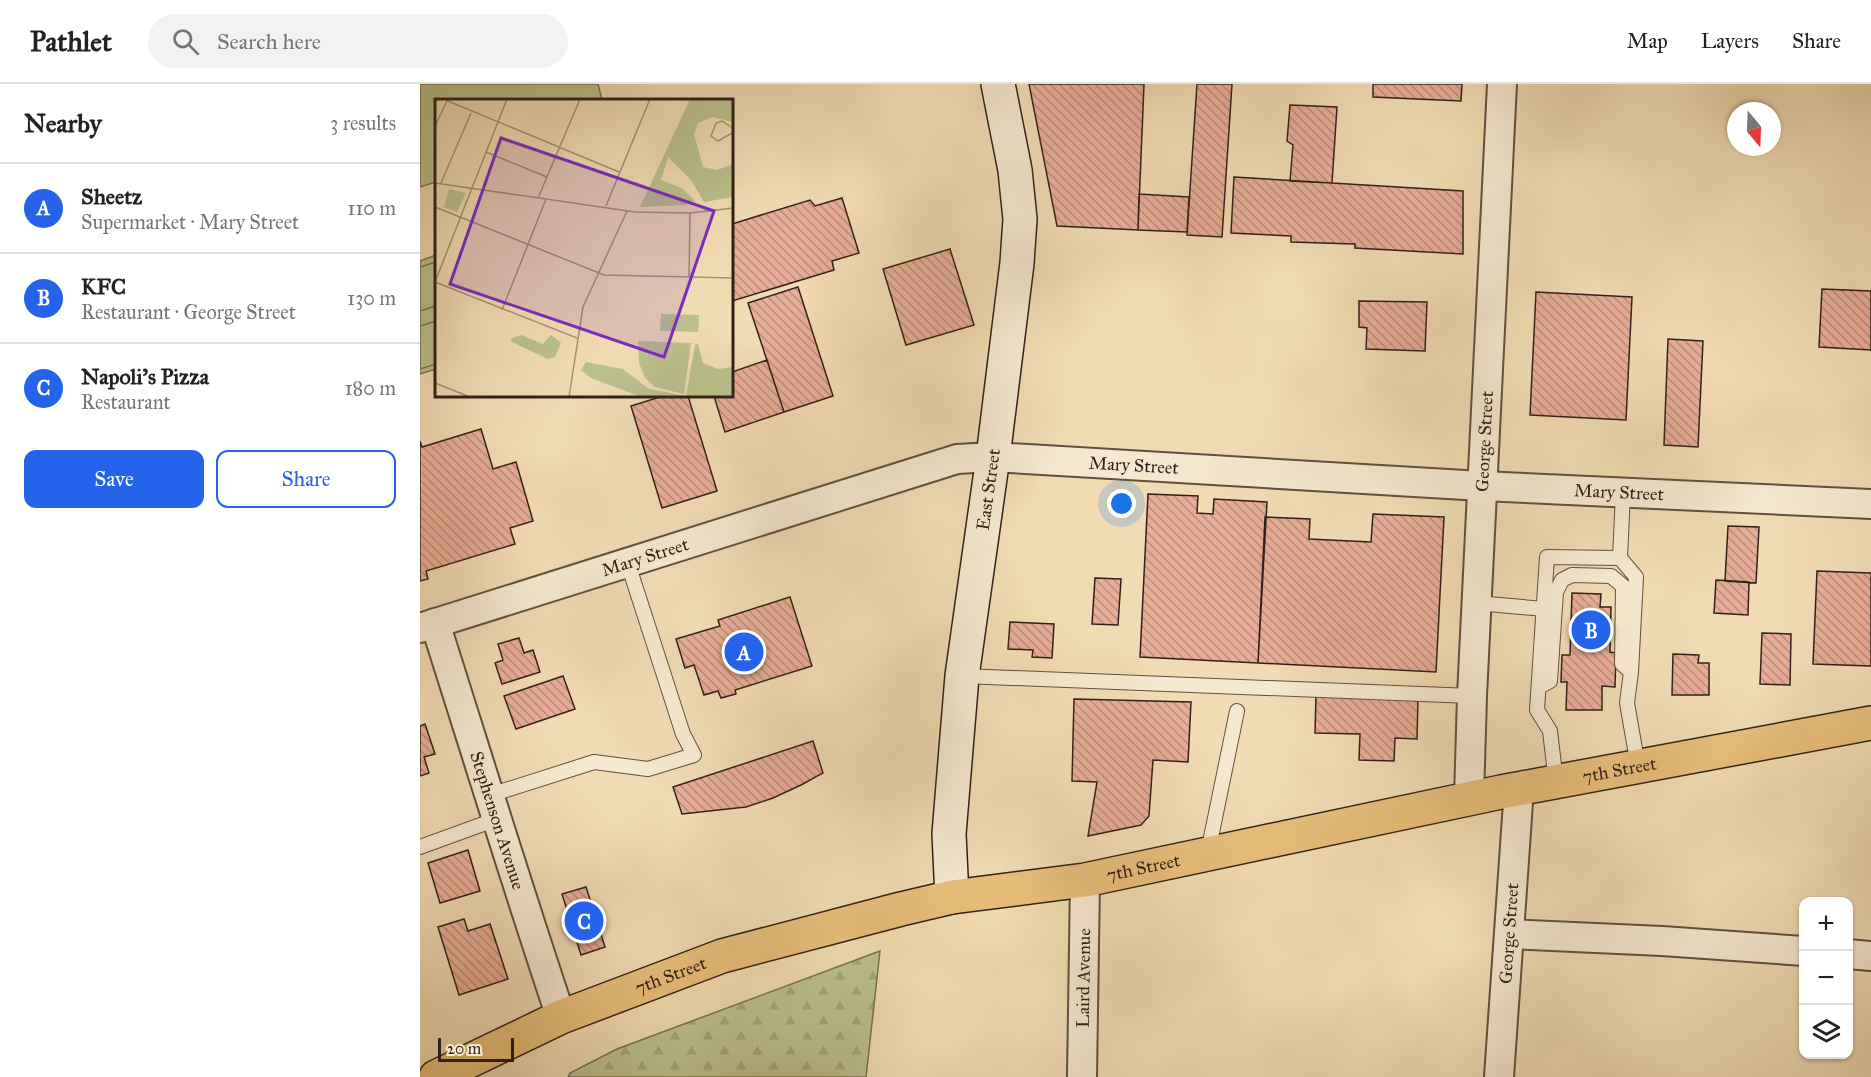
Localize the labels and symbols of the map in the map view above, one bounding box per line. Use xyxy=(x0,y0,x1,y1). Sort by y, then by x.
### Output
inset map xyxy=(435,99,734,398)
north arrow xyxy=(1727,102,1781,156)
street label: George Street xyxy=(1471,390,1498,492)
street label: East Street xyxy=(972,447,1005,532)
street label: Mary Street xyxy=(1088,452,1180,479)
street label: Mary Street xyxy=(1574,479,1665,505)
your location xyxy=(1107,489,1136,518)
street label: Mary Street xyxy=(599,533,692,581)
pin: B xyxy=(1572,608,1610,652)
pin: A xyxy=(724,630,764,674)
street label: Stephenson Avenue xyxy=(465,749,530,892)
street label: 7th Street xyxy=(1581,752,1659,788)
street label: 7th Street xyxy=(1105,849,1183,886)
street label: George Street xyxy=(1494,882,1523,985)
pin: C xyxy=(564,898,604,944)
street label: Laird Avenue xyxy=(1072,928,1095,1028)
street label: 7th Street xyxy=(632,952,710,999)
scale bar xyxy=(438,1035,514,1062)

